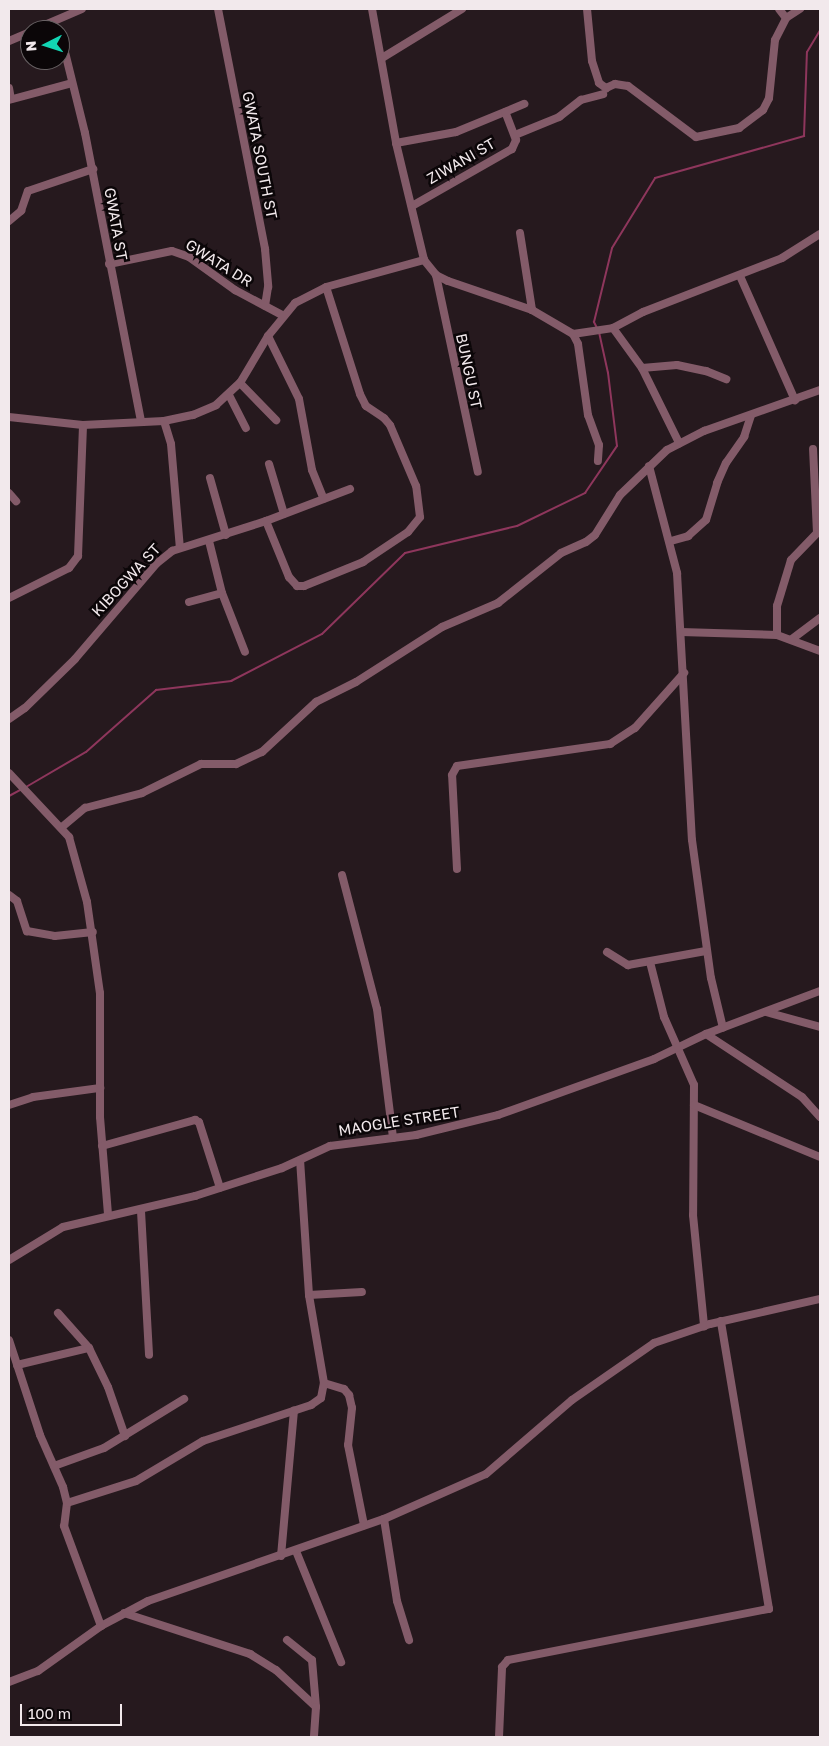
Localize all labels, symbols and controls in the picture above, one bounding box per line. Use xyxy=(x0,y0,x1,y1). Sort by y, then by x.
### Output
north arrow xyxy=(20,20,70,70)
text: N xyxy=(22,40,39,52)
street label: GWATA SOUTH ST xyxy=(239,90,281,220)
street label: ZIWANI ST xyxy=(424,134,498,188)
street label: GWATA ST xyxy=(101,186,131,262)
street label: GWATA DR xyxy=(182,235,256,291)
street label: BUNGU ST xyxy=(452,332,486,410)
street label: KIBOGWA ST xyxy=(88,540,164,620)
street label: MAOGLE STREET xyxy=(337,1103,461,1139)
scale bar xyxy=(22,1694,125,1726)
text: 100 m xyxy=(28,1704,71,1722)

